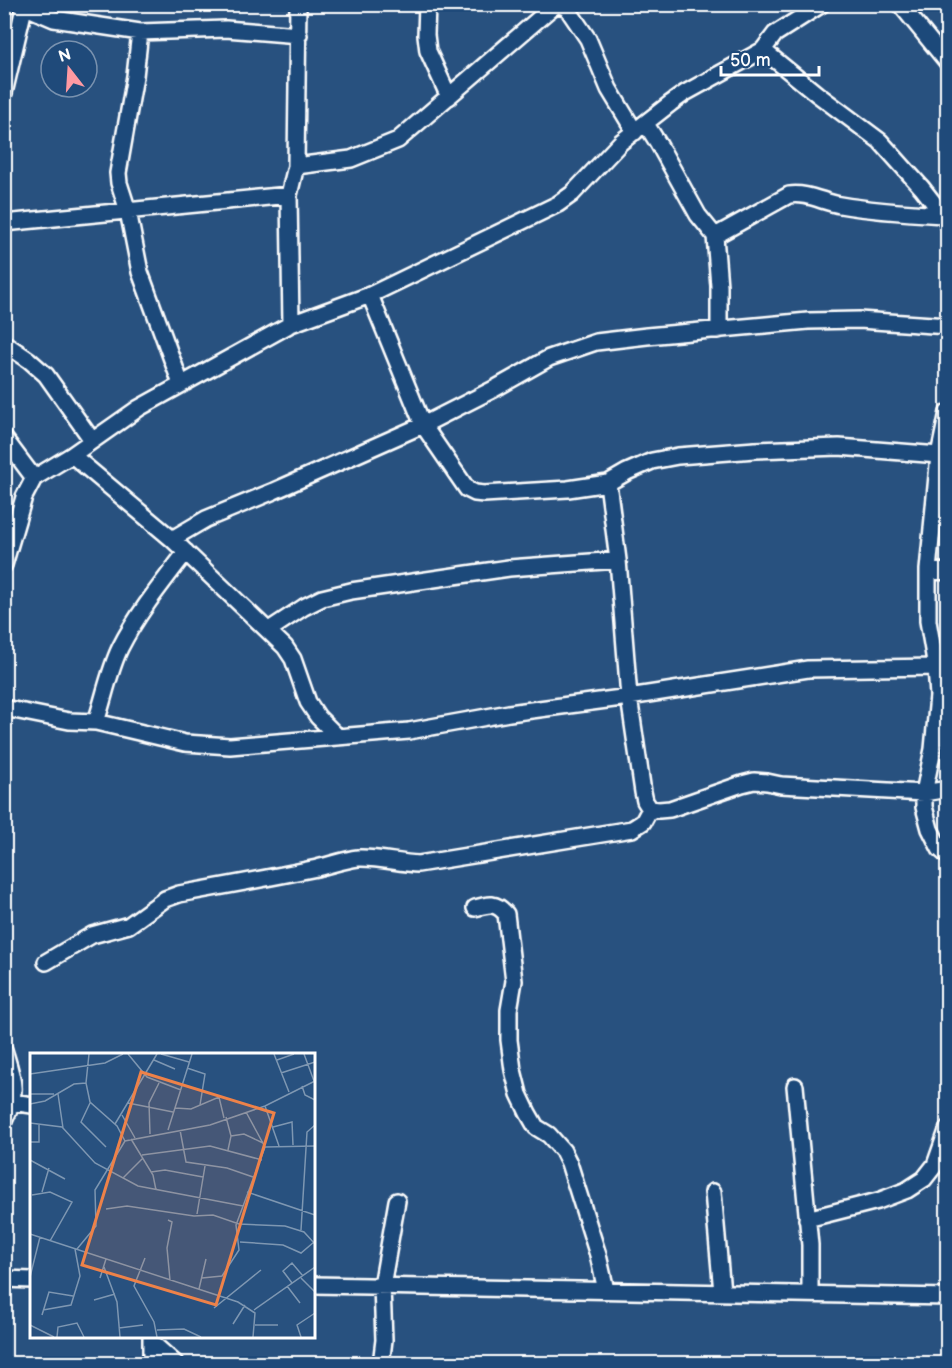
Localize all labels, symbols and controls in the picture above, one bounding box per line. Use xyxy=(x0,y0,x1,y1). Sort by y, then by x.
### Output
north arrow xyxy=(39,39,99,99)
scale bar xyxy=(721,39,818,77)
text: N xyxy=(57,45,74,67)
text: 50 m xyxy=(730,50,771,71)
inset map xyxy=(30,1053,315,1338)

